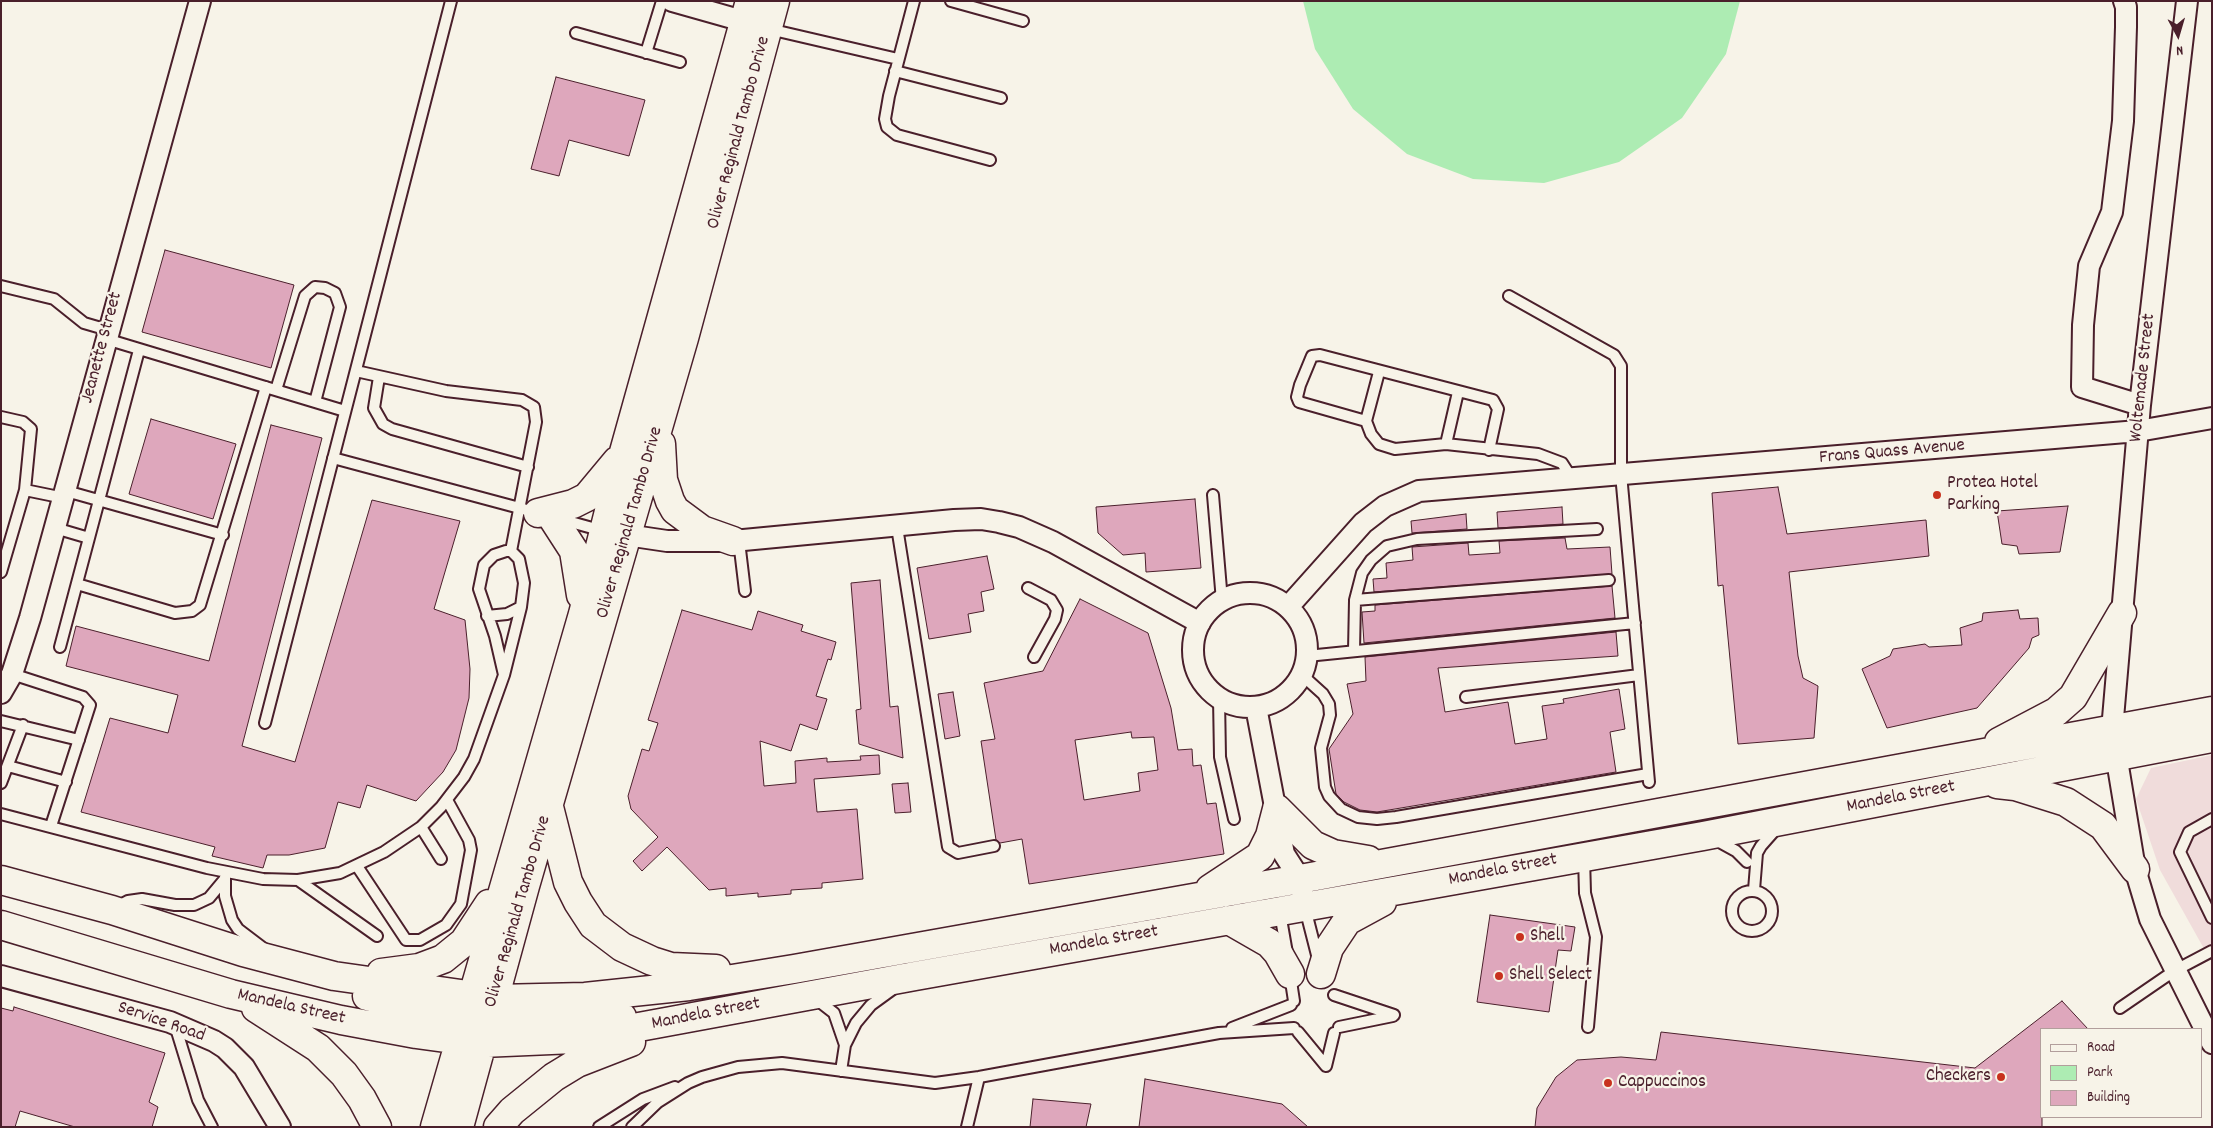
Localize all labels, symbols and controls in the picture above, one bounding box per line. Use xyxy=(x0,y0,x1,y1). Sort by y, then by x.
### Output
north arrow xyxy=(2153,10,2203,60)
street label: Oliver Reginald Tambo Drive xyxy=(703,34,777,232)
text: N xyxy=(2175,40,2184,60)
street label: Jeanette Street xyxy=(77,290,129,406)
street label: Woltemade Street xyxy=(2126,313,2162,443)
street label: Oliver Reginald Tambo Drive xyxy=(593,424,669,622)
street label: Frans Quass Avenue xyxy=(1818,435,1966,471)
place label: Protea Hotel Parking xyxy=(1947,473,2038,517)
marker: Protea Hotel Parking xyxy=(1931,489,1943,501)
street label: Mandela Street xyxy=(1845,776,1957,820)
street label: Oliver Reginald Tambo Drive xyxy=(481,813,557,1011)
street label: Mandela Street xyxy=(1447,849,1559,893)
street label: Mandela Street xyxy=(1048,921,1160,963)
place label: Shell xyxy=(1530,926,1564,948)
marker: Shell xyxy=(1514,931,1526,943)
place label: Shell Select xyxy=(1509,965,1592,987)
marker: Shell Select xyxy=(1493,970,1505,982)
street label: Mandela Street xyxy=(235,985,347,1031)
street label: Mandela Street xyxy=(650,993,762,1037)
street label: Service Road xyxy=(114,997,208,1049)
legend xyxy=(2040,1028,2203,1118)
text: Road xyxy=(2087,1037,2115,1059)
text: Park xyxy=(2087,1062,2113,1084)
place label: Checkers xyxy=(1926,1066,1991,1088)
marker: Checkers xyxy=(1995,1071,2007,1083)
place label: Cappuccinos xyxy=(1618,1072,1706,1094)
marker: Cappuccinos xyxy=(1602,1077,1614,1089)
text: Building xyxy=(2087,1087,2130,1109)

